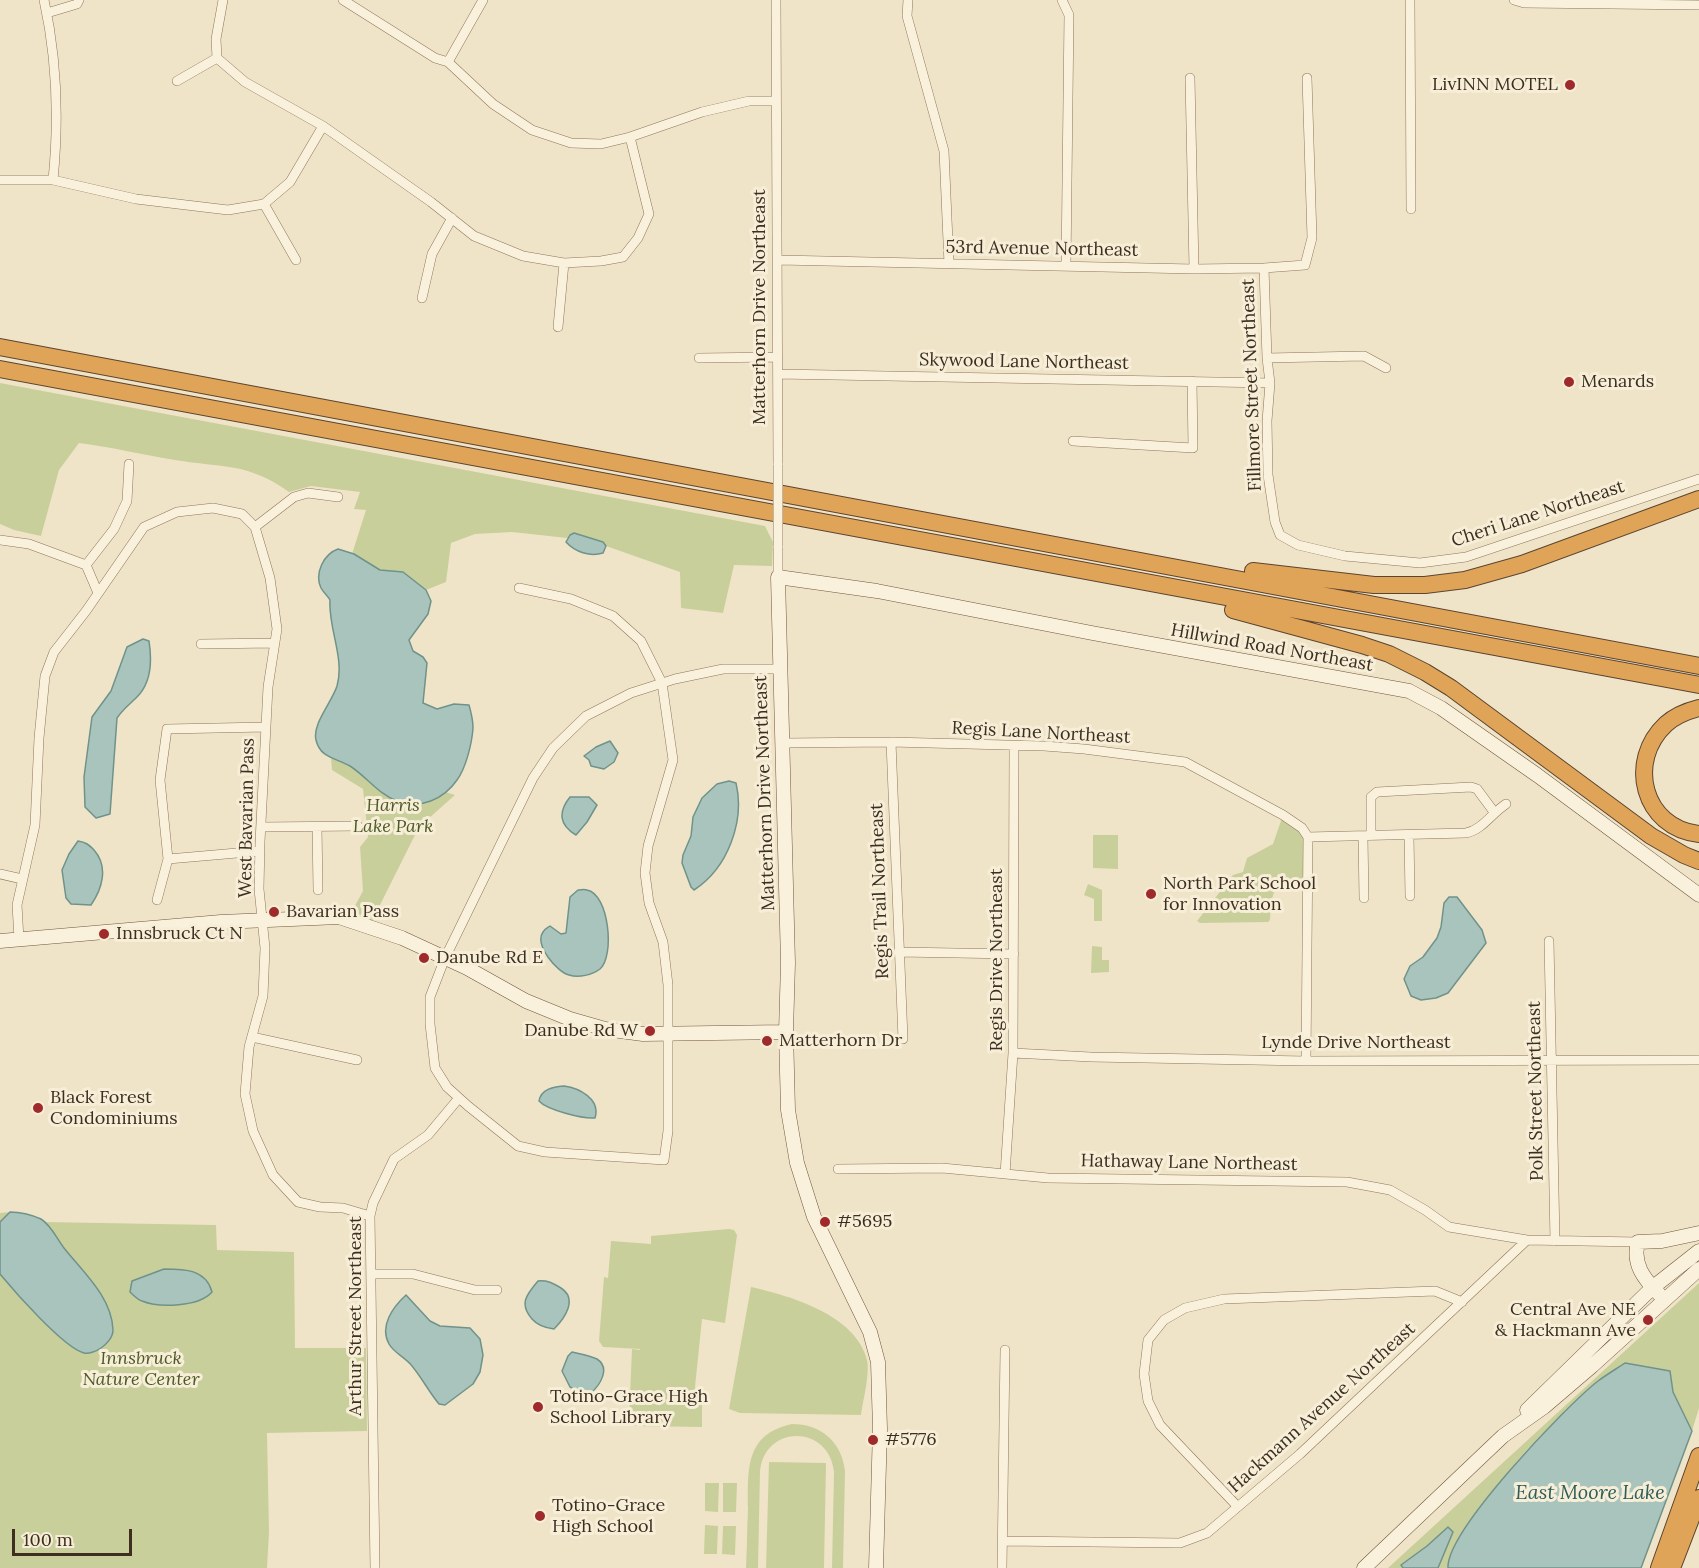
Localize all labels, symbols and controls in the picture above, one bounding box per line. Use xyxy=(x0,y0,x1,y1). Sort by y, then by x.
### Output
place label: LivINN MOTEL xyxy=(1432,74,1558,96)
marker: LivINN MOTEL xyxy=(1563,78,1577,92)
street label: Matterhorn Drive Northeast xyxy=(749,189,771,425)
street label: 53rd Avenue Northeast xyxy=(945,237,1139,261)
street label: Fillmore Street Northeast xyxy=(1237,278,1267,492)
street label: Skywood Lane Northeast xyxy=(919,349,1129,375)
place label: Menards xyxy=(1581,371,1654,393)
marker: Menards xyxy=(1562,375,1576,389)
street label: Cheri Lane Northeast xyxy=(1449,476,1627,552)
street label: Hillwind Road Northeast xyxy=(1169,620,1375,676)
street label: Matterhorn Drive Northeast xyxy=(750,675,780,911)
street label: Regis Lane Northeast xyxy=(951,718,1131,748)
street label: West Bavarian Pass xyxy=(235,738,259,898)
park label: Harris Lake Park xyxy=(353,795,433,838)
street label: Regis Trail Northeast xyxy=(866,802,894,980)
street label: Regis Drive Northeast xyxy=(986,868,1008,1052)
place label: North Park School for Innovation xyxy=(1163,873,1316,916)
marker: North Park School for Innovation xyxy=(1144,887,1158,901)
place label: Bavarian Pass xyxy=(286,901,399,923)
marker: Bavarian Pass xyxy=(267,905,281,919)
place label: Innsbruck Ct N xyxy=(116,923,243,945)
marker: Innsbruck Ct N xyxy=(97,927,111,941)
place label: Danube Rd E xyxy=(436,947,543,969)
marker: Danube Rd E xyxy=(417,951,431,965)
street label: Polk Street Northeast xyxy=(1524,1001,1548,1181)
place label: Danube Rd W xyxy=(524,1020,638,1042)
marker: Danube Rd W xyxy=(643,1024,657,1038)
place label: Matterhorn Dr xyxy=(779,1030,902,1052)
street label: Lynde Drive Northeast xyxy=(1261,1032,1451,1054)
marker: Matterhorn Dr xyxy=(760,1034,774,1048)
place label: Black Forest Condominiums xyxy=(50,1087,178,1130)
marker: Black Forest Condominiums xyxy=(31,1101,45,1115)
street label: Hathaway Lane Northeast xyxy=(1080,1150,1298,1176)
place label: #5695 xyxy=(837,1211,892,1233)
marker: #5695 xyxy=(818,1215,832,1229)
street label: Arthur Street Northeast xyxy=(345,1216,367,1416)
place label: Central Ave NE & Hackmann Ave xyxy=(1495,1299,1636,1342)
marker: Central Ave NE & Hackmann Ave xyxy=(1641,1313,1655,1327)
street label: Hackmann Avenue Northeast xyxy=(1224,1318,1420,1498)
park label: Innsbruck Nature Center xyxy=(82,1348,200,1390)
place label: Totino-Grace High School Library xyxy=(550,1386,708,1428)
marker: Totino-Grace High School Library xyxy=(531,1400,545,1414)
place label: #5776 xyxy=(885,1429,937,1451)
marker: #5776 xyxy=(866,1433,880,1447)
water label: East Moore Lake xyxy=(1515,1481,1665,1505)
place label: Totino-Grace High School xyxy=(552,1495,665,1538)
marker: Totino-Grace High School xyxy=(533,1509,547,1523)
scale bar xyxy=(15,1517,135,1555)
text: 100 m xyxy=(23,1528,73,1551)

